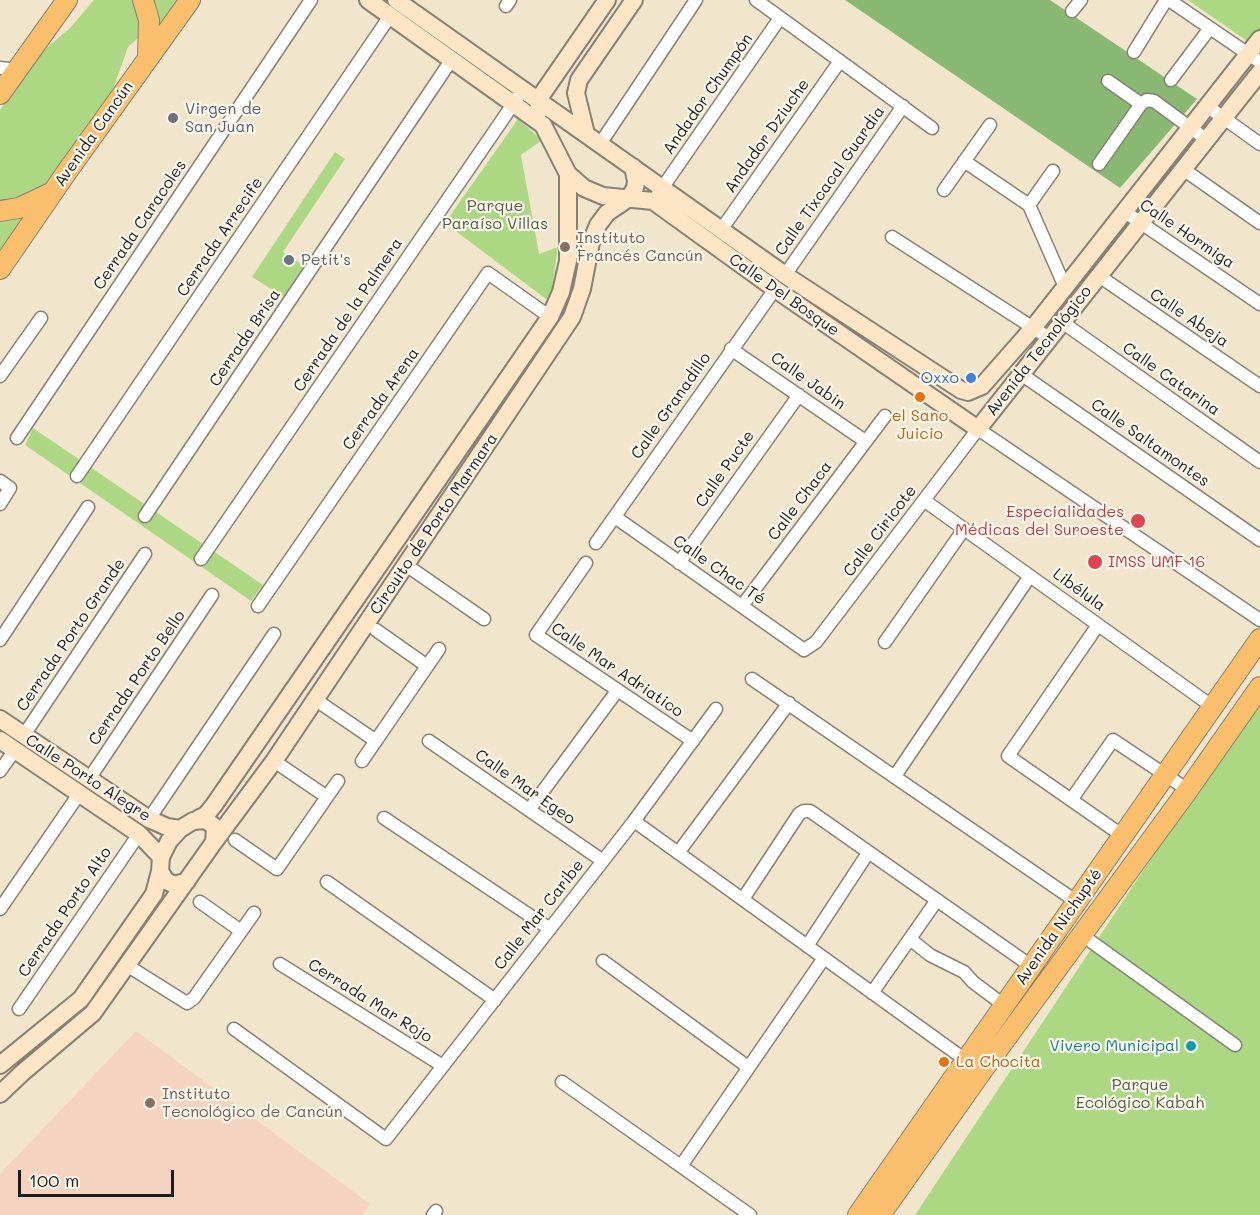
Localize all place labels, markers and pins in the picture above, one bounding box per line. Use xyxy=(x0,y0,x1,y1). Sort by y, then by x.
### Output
place label: Virgen de San Juan xyxy=(185,99,261,137)
marker: Virgen de San Juan xyxy=(166,111,180,125)
place label: Instituto Francés Cancún xyxy=(577,228,703,266)
marker: Instituto Francés Cancún xyxy=(558,240,572,254)
place label: Petit's xyxy=(301,250,351,270)
marker: Petit's xyxy=(282,253,296,267)
place label: Oxxo xyxy=(921,368,959,388)
marker: Oxxo xyxy=(964,371,978,385)
marker: el Sano Juicio xyxy=(913,390,927,404)
place label: el Sano Juicio xyxy=(892,406,948,444)
place label: Especialidades Médicas del Suroeste xyxy=(955,502,1124,540)
marker: Especialidades Médicas del Suroeste xyxy=(1129,512,1147,530)
place label: IMSS UMF 16 xyxy=(1108,552,1205,572)
marker: IMSS UMF 16 xyxy=(1086,553,1104,571)
place label: Vivero Municipal xyxy=(1049,1036,1179,1056)
marker: Vivero Municipal xyxy=(1184,1039,1198,1053)
place label: La Chocita xyxy=(956,1052,1041,1072)
marker: La Chocita xyxy=(937,1055,951,1069)
place label: Instituto Tecnológico de Cancún xyxy=(162,1084,343,1122)
marker: Instituto Tecnológico de Cancún xyxy=(143,1096,157,1110)

